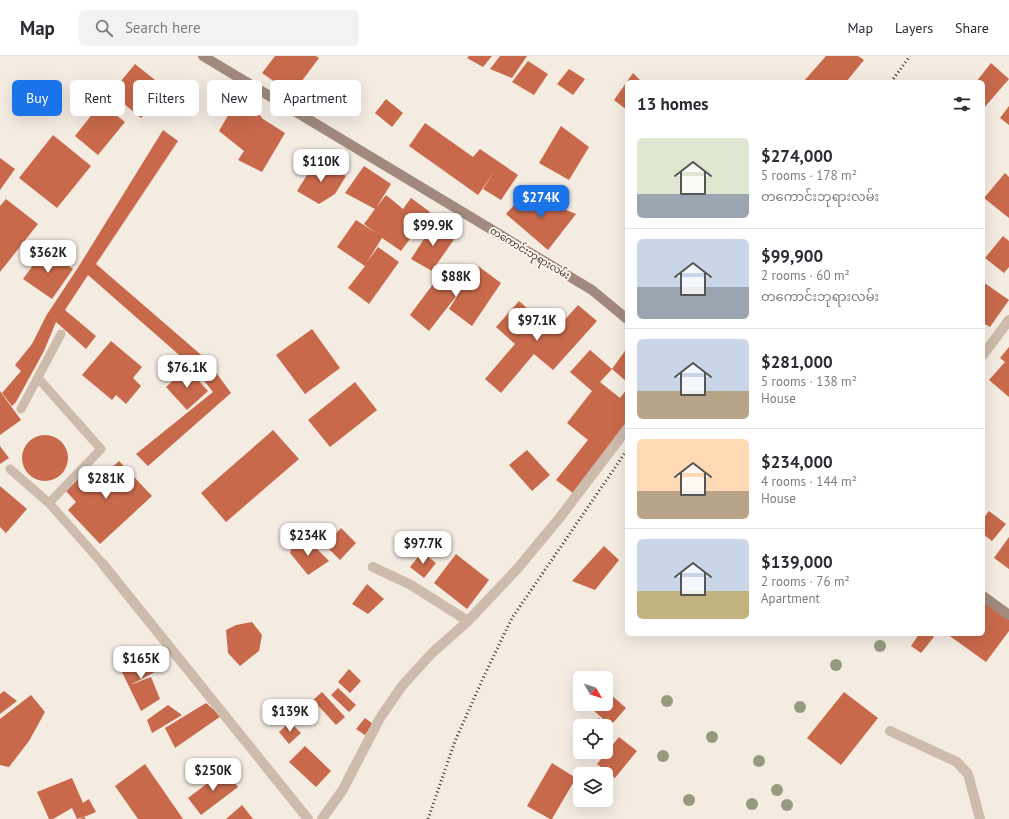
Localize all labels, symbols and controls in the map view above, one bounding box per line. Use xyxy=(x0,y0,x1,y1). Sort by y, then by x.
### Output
search box xyxy=(79,10,359,46)
text: Map xyxy=(20,16,55,40)
icon: search xyxy=(93,17,115,39)
text: Search here xyxy=(125,18,201,37)
text: Map xyxy=(847,19,873,37)
text: Layers xyxy=(895,19,933,37)
text: Share xyxy=(955,19,989,37)
chip: Buy xyxy=(12,80,62,116)
chip: Rent xyxy=(70,80,125,116)
chip: Filters xyxy=(133,80,199,116)
chip: New xyxy=(207,80,262,116)
chip: Apartment xyxy=(270,80,361,116)
text: 13 homes xyxy=(637,93,708,115)
icon: filters xyxy=(951,93,973,115)
text: $274,000 xyxy=(761,145,833,167)
pin: $110K xyxy=(293,149,349,183)
text: $110K xyxy=(302,153,340,170)
icon: home xyxy=(669,154,717,202)
text: 5 rooms · 178 m² xyxy=(761,167,857,184)
pin: $274K xyxy=(513,185,569,219)
text: တကောင်းဘုရားလမ်း xyxy=(761,188,879,205)
text: $274K xyxy=(522,189,560,206)
pin: $99.9K xyxy=(400,213,466,247)
text: $99.9K xyxy=(413,217,453,234)
street label: တကောင်းဘုရားလမ်း xyxy=(487,223,573,284)
pin: $362K xyxy=(20,240,76,274)
text: $362K xyxy=(29,244,67,261)
text: $99,900 xyxy=(761,245,823,267)
icon: home xyxy=(669,255,717,303)
pin: $88K xyxy=(432,264,480,298)
text: 2 rooms · 60 m² xyxy=(761,267,850,284)
text: $88K xyxy=(441,268,471,285)
text: တကောင်းဘုရားလမ်း xyxy=(761,288,879,305)
pin: $97.1K xyxy=(504,308,570,342)
text: $97.1K xyxy=(517,312,557,329)
text: $281,000 xyxy=(761,351,833,373)
pin: $76.1K xyxy=(154,355,220,389)
icon: home xyxy=(669,355,717,403)
text: $76.1K xyxy=(167,359,207,376)
text: 5 rooms · 138 m² xyxy=(761,373,857,390)
text: House xyxy=(761,390,796,407)
text: $234,000 xyxy=(761,451,833,473)
icon: home xyxy=(669,455,717,503)
pin: $281K xyxy=(78,466,134,500)
text: $281K xyxy=(87,470,125,487)
text: 4 rooms · 144 m² xyxy=(761,473,857,490)
text: House xyxy=(761,490,796,507)
pin: $234K xyxy=(280,523,336,557)
text: $234K xyxy=(289,527,327,544)
pin: $97.7K xyxy=(390,531,456,565)
text: $97.7K xyxy=(403,535,443,552)
text: $139,000 xyxy=(761,551,833,573)
icon: home xyxy=(669,555,717,603)
text: 2 rooms · 76 m² xyxy=(761,573,850,590)
text: Apartment xyxy=(761,590,820,607)
pin: $165K xyxy=(113,646,169,680)
text: $165K xyxy=(122,650,160,667)
north arrow xyxy=(573,671,613,711)
map controls xyxy=(573,671,613,807)
pin: $139K xyxy=(262,699,318,733)
text: $139K xyxy=(271,703,309,720)
button: locate xyxy=(573,719,613,759)
pin: $250K xyxy=(185,758,241,792)
text: $250K xyxy=(194,762,232,779)
button: layers xyxy=(573,767,613,807)

